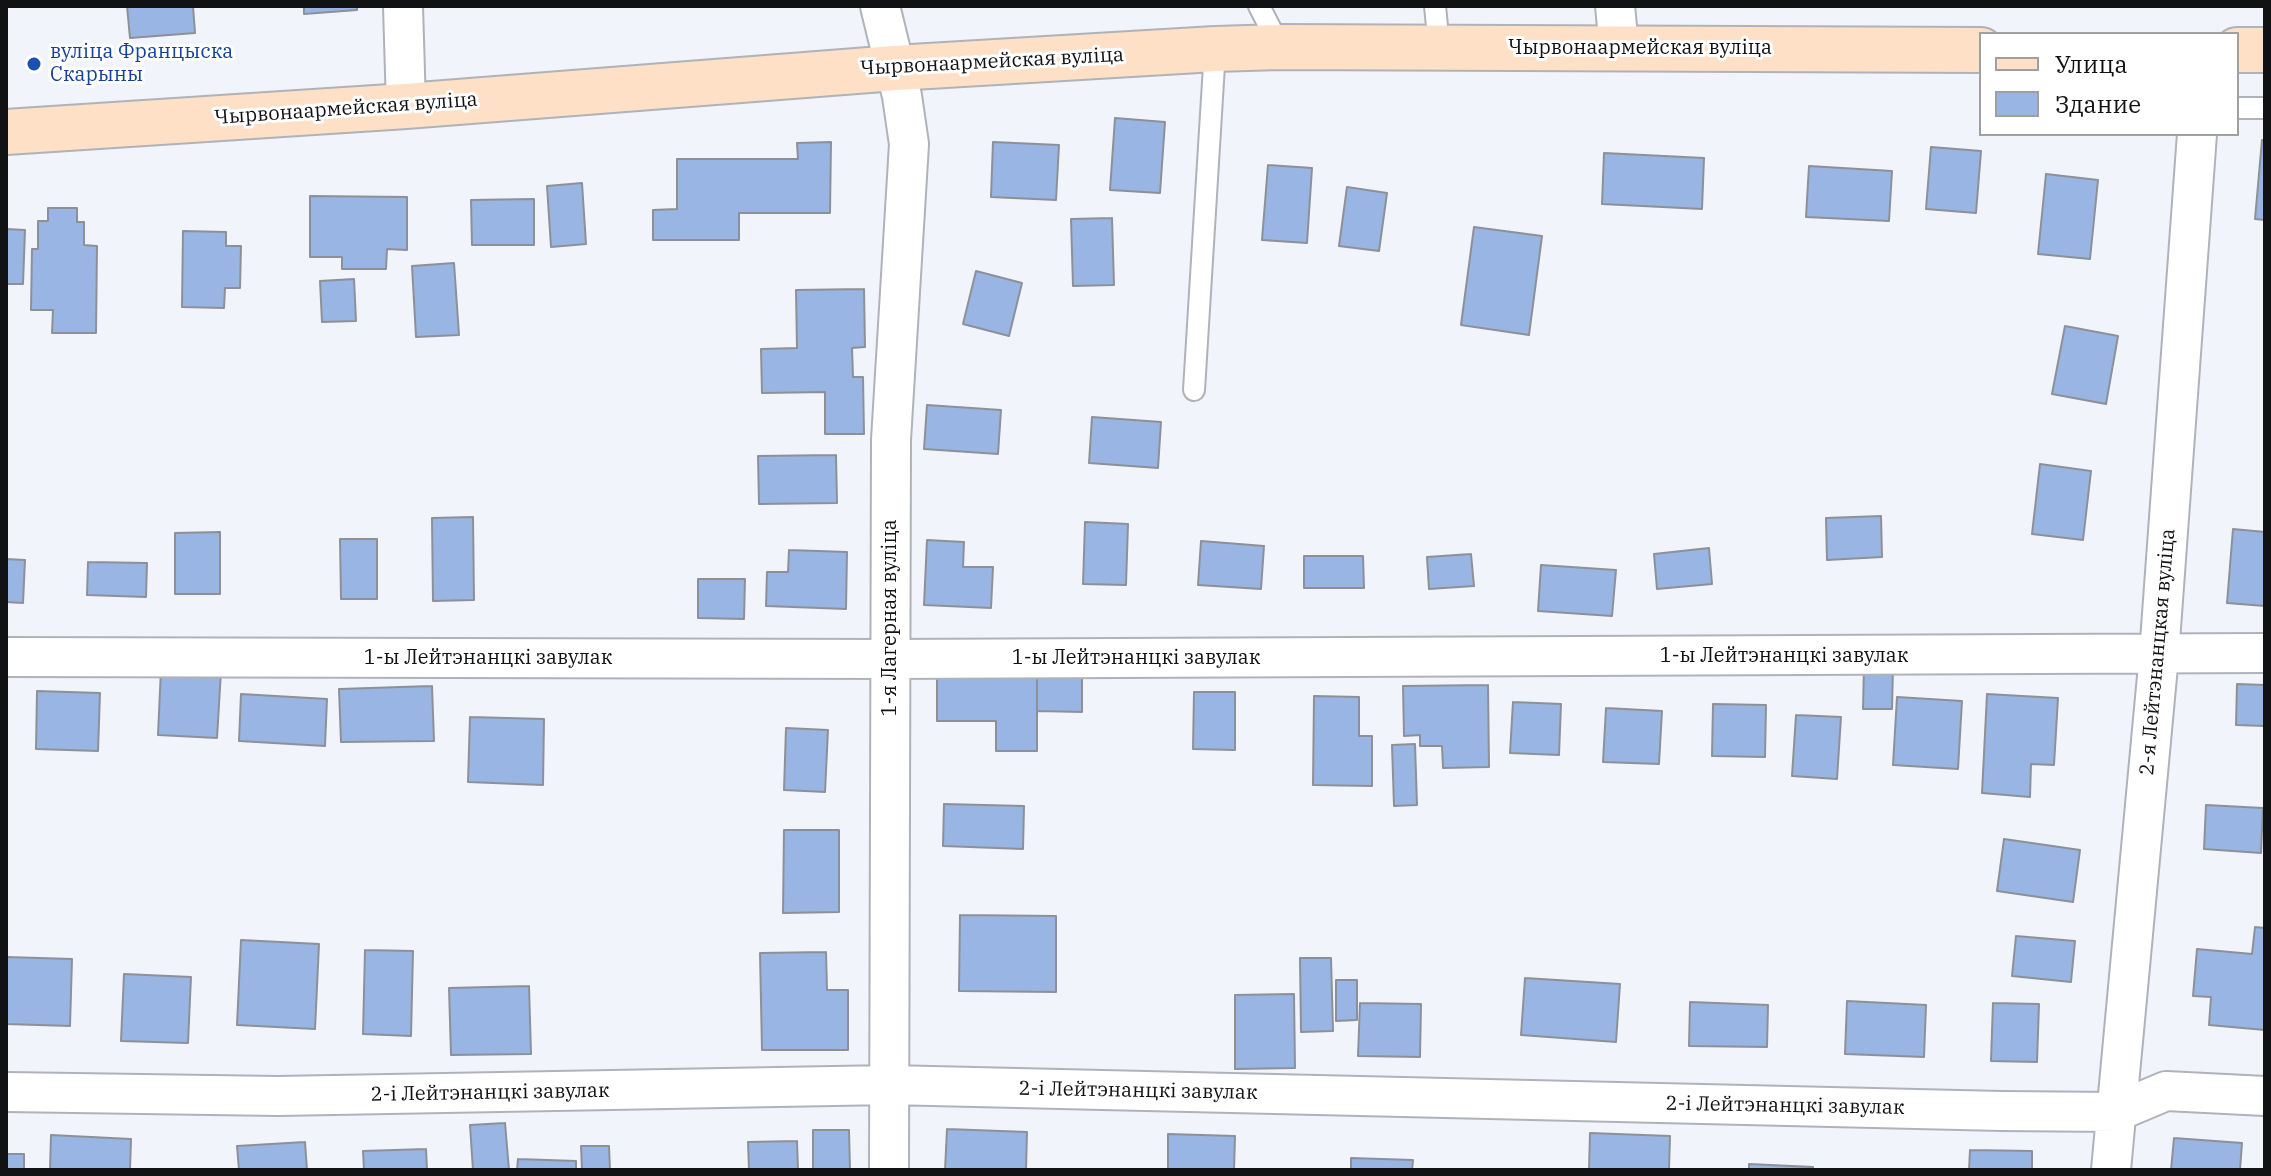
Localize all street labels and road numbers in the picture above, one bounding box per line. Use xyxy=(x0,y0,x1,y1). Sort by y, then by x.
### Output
street label: Чырвонаармейская вуліца xyxy=(1508,36,1772,60)
street label: Чырвонаармейская вуліца xyxy=(860,43,1124,81)
street label: Чырвонаармейская вуліца xyxy=(214,88,478,130)
street label: 1-я Лагерная вуліца xyxy=(878,519,902,717)
street label: 2-я Лейтэнанцкая вуліца xyxy=(2135,528,2181,776)
street label: 1-ы Лейтэнанцкі завулак xyxy=(1660,644,1908,668)
street label: 1-ы Лейтэнанцкі завулак xyxy=(364,646,612,670)
street label: 1-ы Лейтэнанцкі завулак xyxy=(1012,646,1260,670)
street label: 2-і Лейтэнанцкі завулак xyxy=(1018,1077,1258,1105)
street label: 2-і Лейтэнанцкі завулак xyxy=(370,1079,610,1107)
street label: 2-і Лейтэнанцкі завулак xyxy=(1665,1092,1905,1120)

